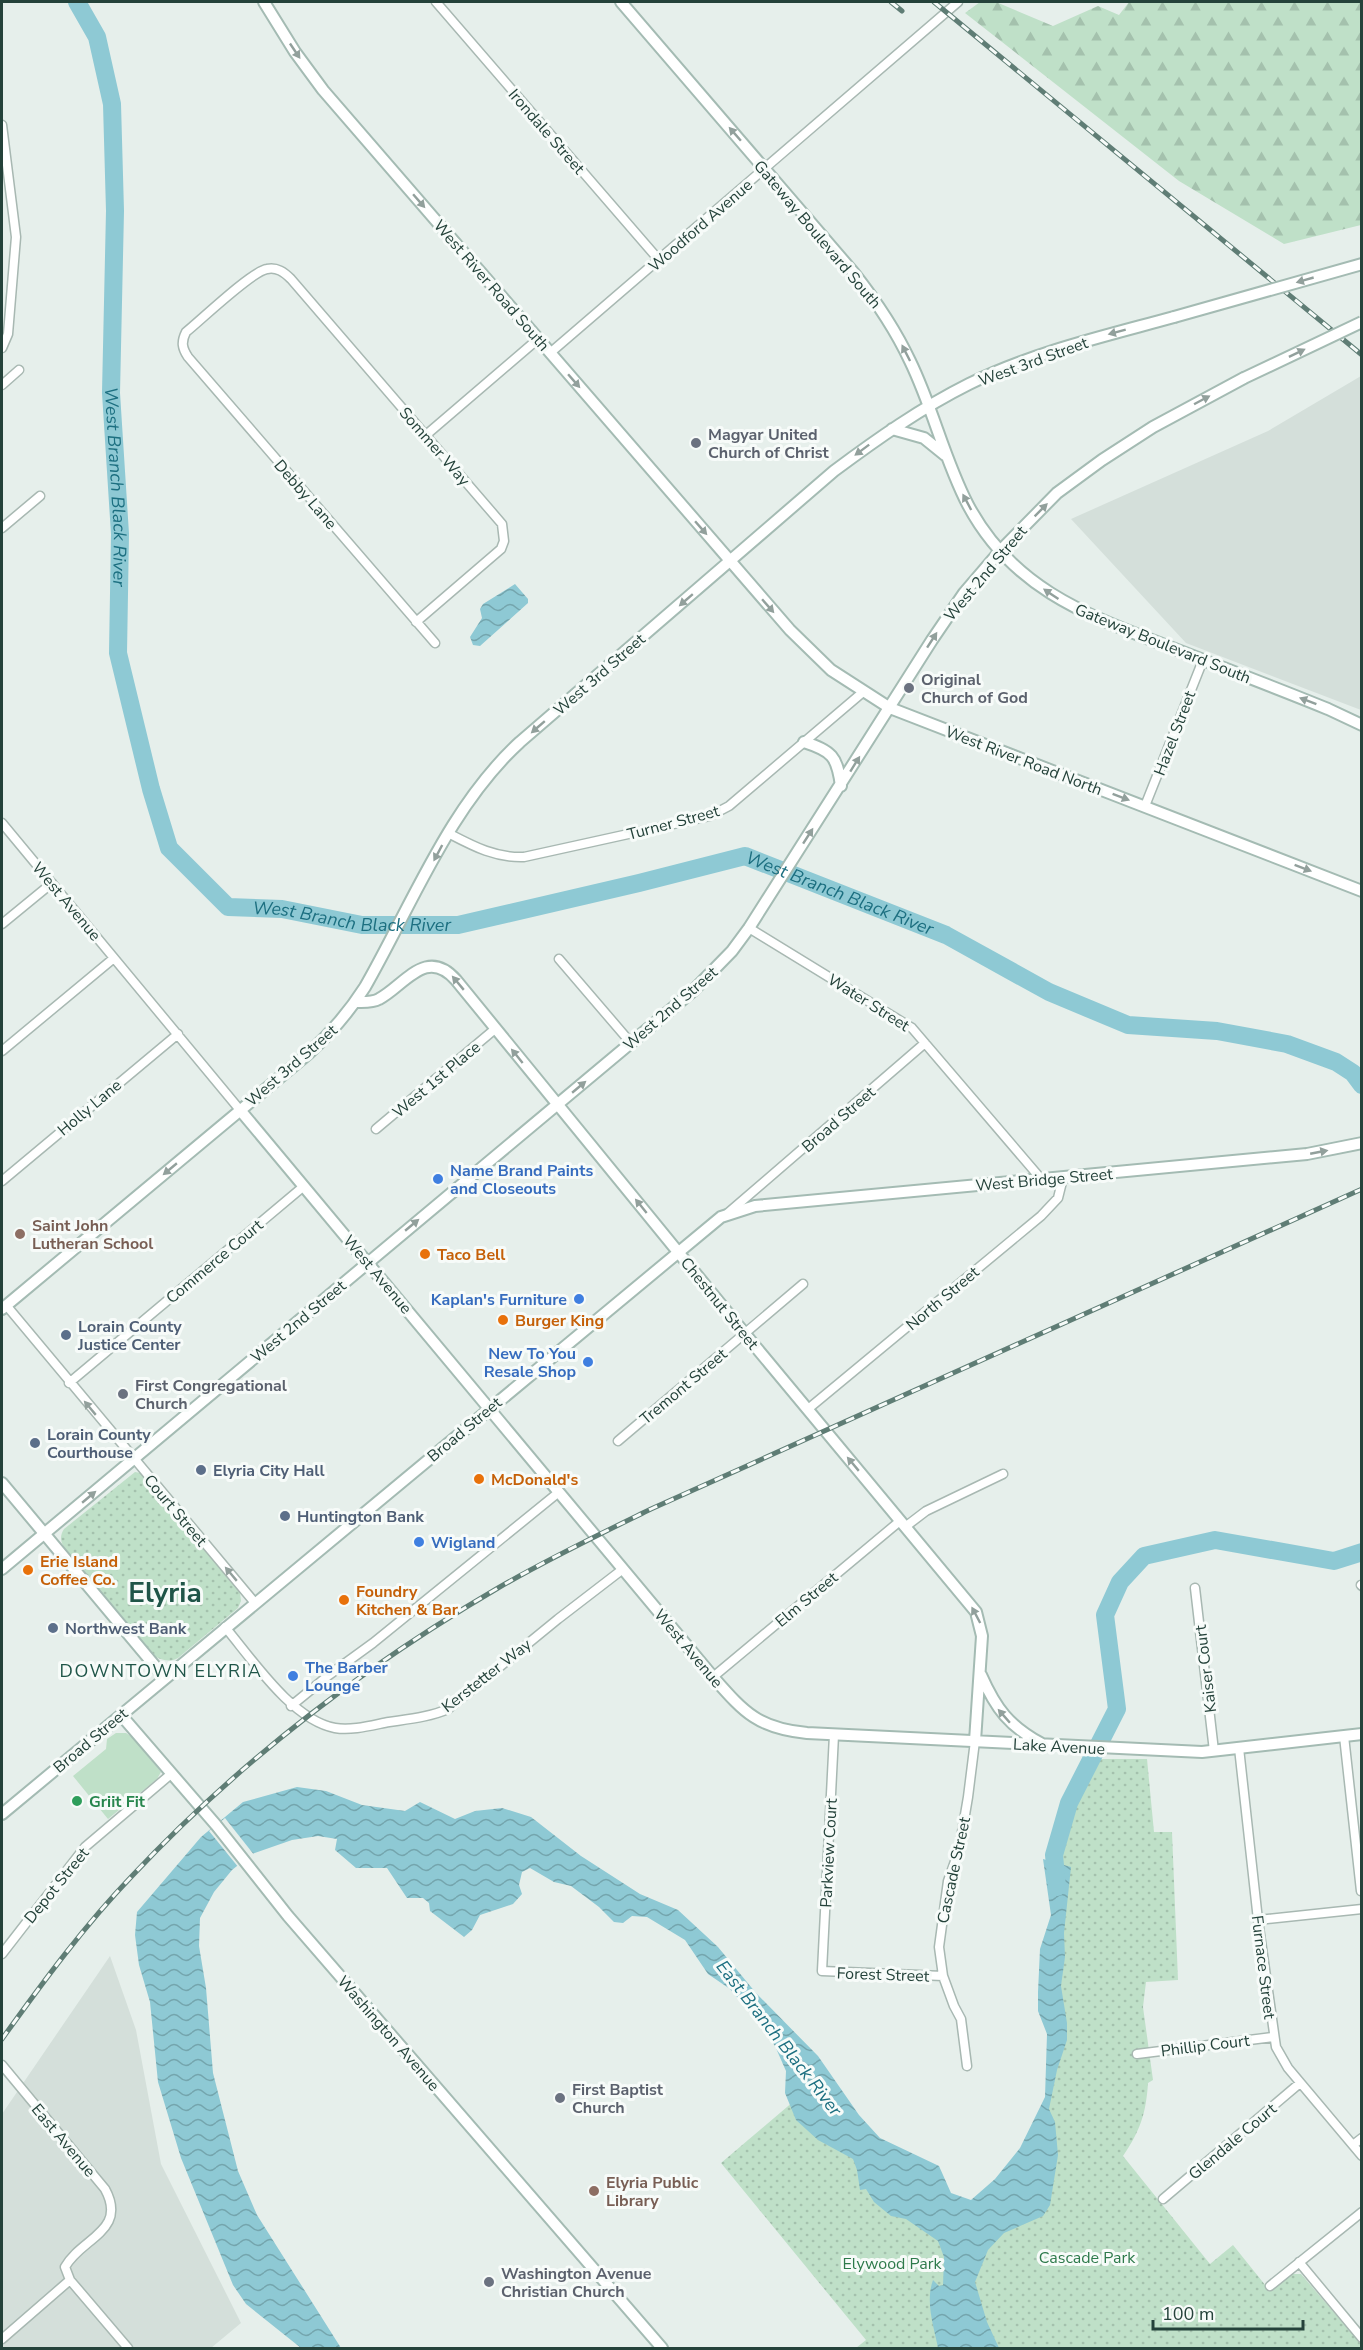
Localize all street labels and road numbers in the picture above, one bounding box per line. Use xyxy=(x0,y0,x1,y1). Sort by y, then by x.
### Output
street label: Irondale Street xyxy=(503,84,590,179)
street label: Gateway Boulevard South xyxy=(748,156,886,314)
street label: Woodford Avenue xyxy=(644,174,757,277)
street label: West River Road South xyxy=(428,215,554,356)
street label: West 3rd Street xyxy=(976,332,1091,392)
street label: Sommer Way xyxy=(394,403,475,491)
street label: Debby Lane xyxy=(269,455,342,534)
street label: West 2nd Street xyxy=(939,521,1032,626)
street label: Gateway Boulevard South xyxy=(1071,599,1254,689)
street label: West 3rd Street xyxy=(549,629,651,721)
street label: Hazel Street xyxy=(1149,688,1201,779)
street label: West River Road North xyxy=(942,721,1105,801)
street label: Turner Street xyxy=(625,800,722,846)
street label: West Avenue xyxy=(27,857,106,946)
street label: West 2nd Street xyxy=(619,961,723,1056)
street label: Water Street xyxy=(823,969,914,1037)
street label: West 3rd Street xyxy=(241,1020,343,1112)
street label: West 1st Place xyxy=(388,1036,485,1123)
street label: Holly Lane xyxy=(53,1074,126,1141)
street label: Broad Street xyxy=(797,1081,880,1158)
street label: West Bridge Street xyxy=(975,1163,1114,1197)
street label: Commerce Court xyxy=(161,1214,268,1309)
street label: West Avenue xyxy=(338,1230,417,1319)
street label: Chestnut Street xyxy=(675,1253,764,1355)
street label: North Street xyxy=(901,1261,984,1336)
street label: West 2nd Street xyxy=(246,1275,351,1368)
street label: Tremont Street xyxy=(635,1344,732,1430)
street label: Broad Street xyxy=(423,1392,507,1467)
street label: Court Street xyxy=(139,1470,212,1552)
street label: Elm Street xyxy=(771,1567,843,1632)
street label: West Avenue xyxy=(649,1604,728,1693)
street label: Kaiser Court xyxy=(1190,1623,1222,1714)
street label: Kerstetter Way xyxy=(437,1633,537,1718)
street label: Broad Street xyxy=(49,1703,133,1778)
street label: Lake Avenue xyxy=(1012,1734,1105,1760)
street label: Parkview Court xyxy=(815,1797,843,1908)
street label: Cascade Street xyxy=(932,1815,976,1925)
street label: Depot Street xyxy=(19,1843,94,1928)
street label: Furnace Street xyxy=(1246,1914,1280,2021)
street label: Forest Street xyxy=(836,1962,930,1988)
street label: Washington Avenue xyxy=(332,1971,445,2096)
street label: Phillip Court xyxy=(1159,2030,1251,2062)
street label: Glendale Court xyxy=(1184,2098,1282,2185)
street label: East Avenue xyxy=(26,2099,100,2182)

